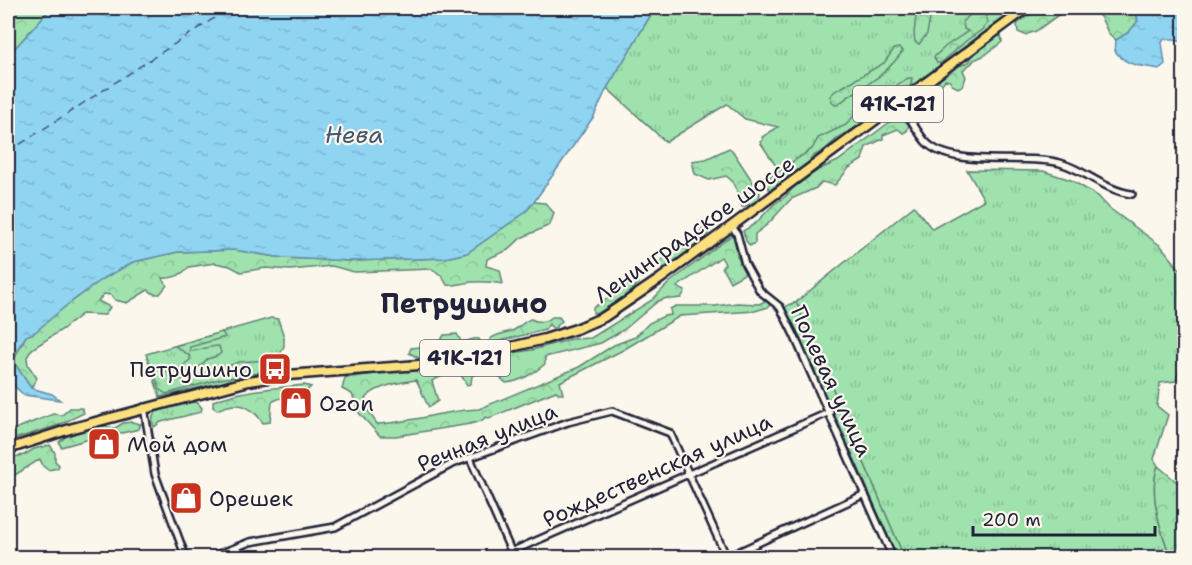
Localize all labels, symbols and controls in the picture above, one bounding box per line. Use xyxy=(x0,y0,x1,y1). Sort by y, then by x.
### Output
road number: 41К-121 xyxy=(853,86,943,122)
water label: Нева xyxy=(325,119,383,151)
street label: Ленинградское шоссе xyxy=(588,149,800,310)
district label: Петрушино xyxy=(381,284,547,322)
street label: Полевая улица xyxy=(784,301,879,462)
road number: 41К-121 xyxy=(420,340,510,376)
bus stop icon: Петрушино xyxy=(257,351,293,387)
place label: Петрушино xyxy=(130,355,252,384)
shop icon: Ozon xyxy=(278,385,314,421)
place label: Ozon xyxy=(319,389,374,418)
street label: Речная улица xyxy=(413,396,562,479)
street label: Рождественская улица xyxy=(538,407,777,534)
shop icon: Мой дом xyxy=(86,426,122,462)
place label: Мой дом xyxy=(127,430,227,459)
shop icon: Орешек xyxy=(168,480,204,516)
place label: Орешек xyxy=(209,484,293,513)
scale bar xyxy=(973,499,1154,537)
text: 200 m xyxy=(982,508,1041,532)

